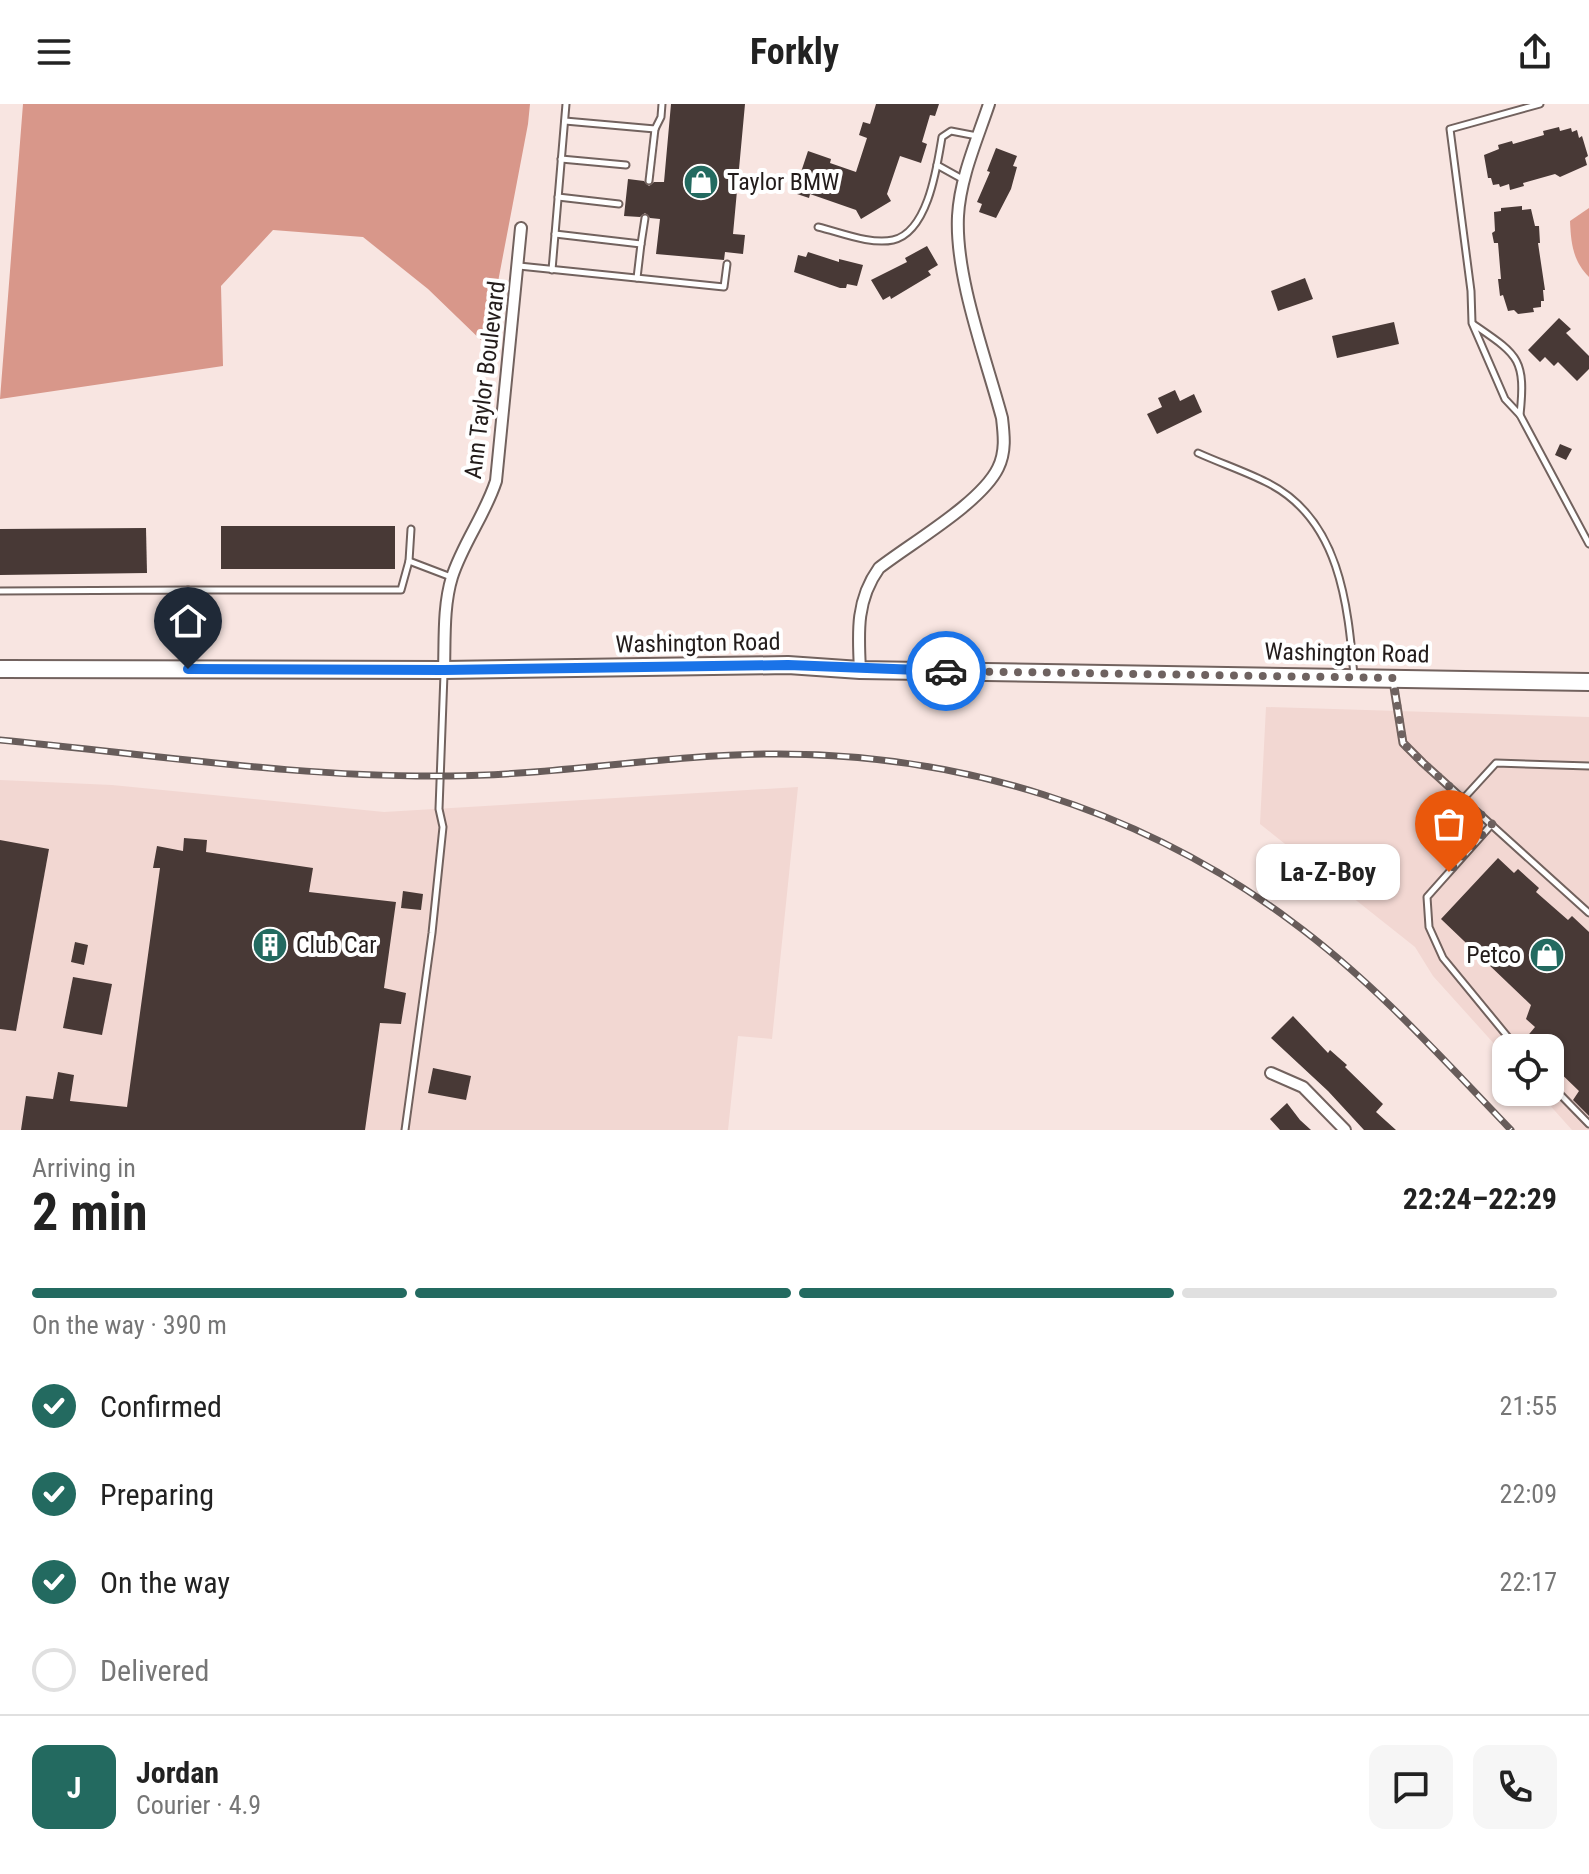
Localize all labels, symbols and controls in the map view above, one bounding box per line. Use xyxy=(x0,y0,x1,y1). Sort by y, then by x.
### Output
icon: menu xyxy=(32,30,76,74)
icon: share xyxy=(1513,30,1557,74)
text: Forkly xyxy=(750,31,839,73)
shop icon: Taylor BMW xyxy=(682,163,720,201)
place label: Taylor BMW xyxy=(727,168,839,196)
street label: Ann Taylor Boulevard xyxy=(459,280,511,480)
pin xyxy=(154,587,222,669)
icon: home xyxy=(166,599,210,643)
street label: Washington Road xyxy=(615,628,781,658)
courier xyxy=(906,631,986,711)
street label: Washington Road xyxy=(1264,638,1430,668)
icon: car xyxy=(924,649,968,693)
pin xyxy=(1415,790,1483,872)
icon: bag xyxy=(1427,802,1471,846)
callout: La-Z-Boy xyxy=(1257,844,1401,900)
text: La-Z-Boy xyxy=(1280,857,1376,887)
building icon: Club Car xyxy=(251,926,289,964)
place label: Club Car xyxy=(296,931,376,959)
shop icon: Petco xyxy=(1528,936,1566,974)
place label: Petco xyxy=(1466,941,1521,969)
map controls xyxy=(1492,1034,1564,1106)
button: locate xyxy=(1492,1034,1564,1106)
text: Arriving in xyxy=(32,1153,136,1183)
text: 22:24–22:29 xyxy=(1403,1181,1557,1216)
text: 2 min xyxy=(32,1182,148,1243)
text: On the way · 390 m xyxy=(32,1310,227,1340)
icon: check xyxy=(32,1384,76,1428)
text: Confirmed xyxy=(100,1389,222,1424)
text: 21:55 xyxy=(1500,1391,1557,1421)
icon: check xyxy=(32,1472,76,1516)
text: Preparing xyxy=(100,1477,214,1512)
text: 22:09 xyxy=(1500,1479,1557,1509)
icon: check xyxy=(32,1560,76,1604)
text: On the way xyxy=(100,1565,230,1600)
text: 22:17 xyxy=(1500,1567,1557,1597)
text: Delivered xyxy=(100,1653,209,1688)
button: chat xyxy=(1369,1745,1453,1829)
button: phone xyxy=(1473,1745,1557,1829)
text: Jordan xyxy=(136,1755,219,1790)
text: J xyxy=(67,1770,81,1805)
text: Courier · 4.9 xyxy=(136,1790,261,1820)

